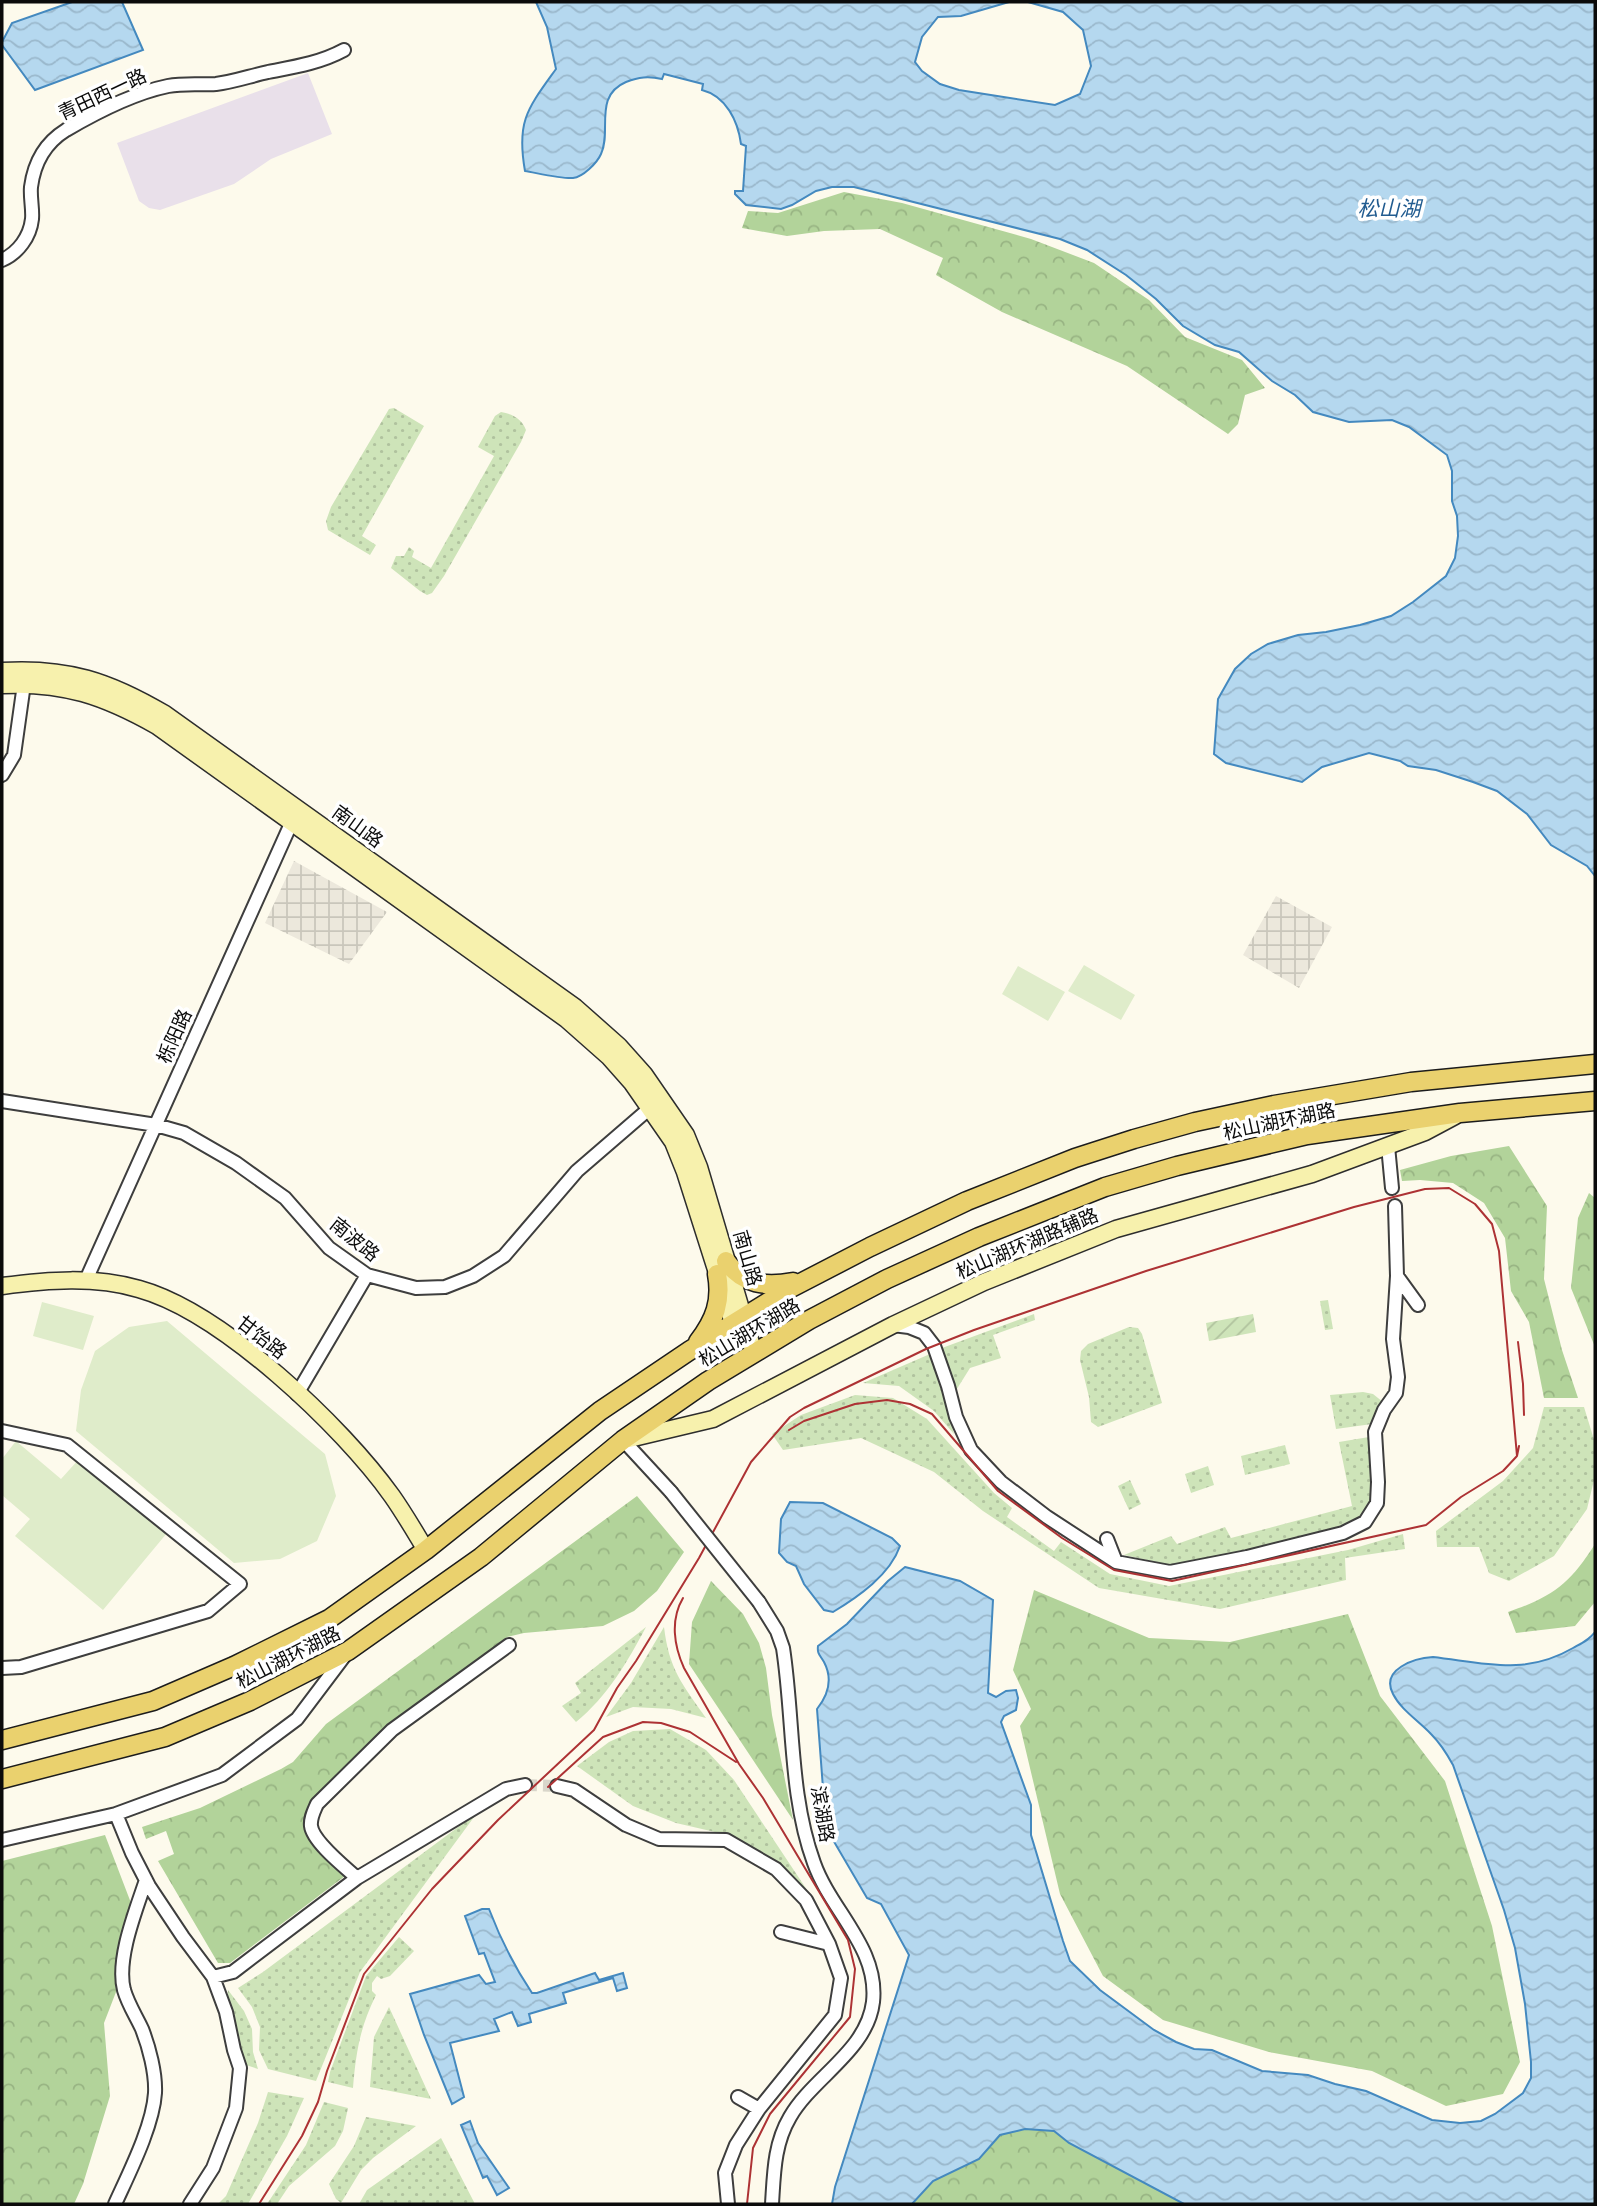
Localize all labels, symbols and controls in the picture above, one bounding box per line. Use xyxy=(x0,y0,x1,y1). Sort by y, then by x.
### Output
street label: 青田西一路 xyxy=(54,64,150,125)
water label: 松山湖 xyxy=(1358,196,1423,222)
street label: 南山路 xyxy=(328,800,388,852)
street label: 栎阳路 xyxy=(152,1005,197,1067)
street label: 松山湖环湖路 xyxy=(1221,1098,1337,1145)
street label: 松山湖环湖路辅路 xyxy=(953,1203,1102,1284)
street label: 南波路 xyxy=(325,1213,384,1266)
street label: 南山路 xyxy=(729,1228,766,1289)
street label: 松山湖环湖路 xyxy=(694,1293,804,1372)
street label: 甘饴路 xyxy=(232,1311,291,1364)
street label: 松山湖环湖路 xyxy=(232,1621,344,1694)
street label: 滨湖路 xyxy=(806,1784,839,1844)

